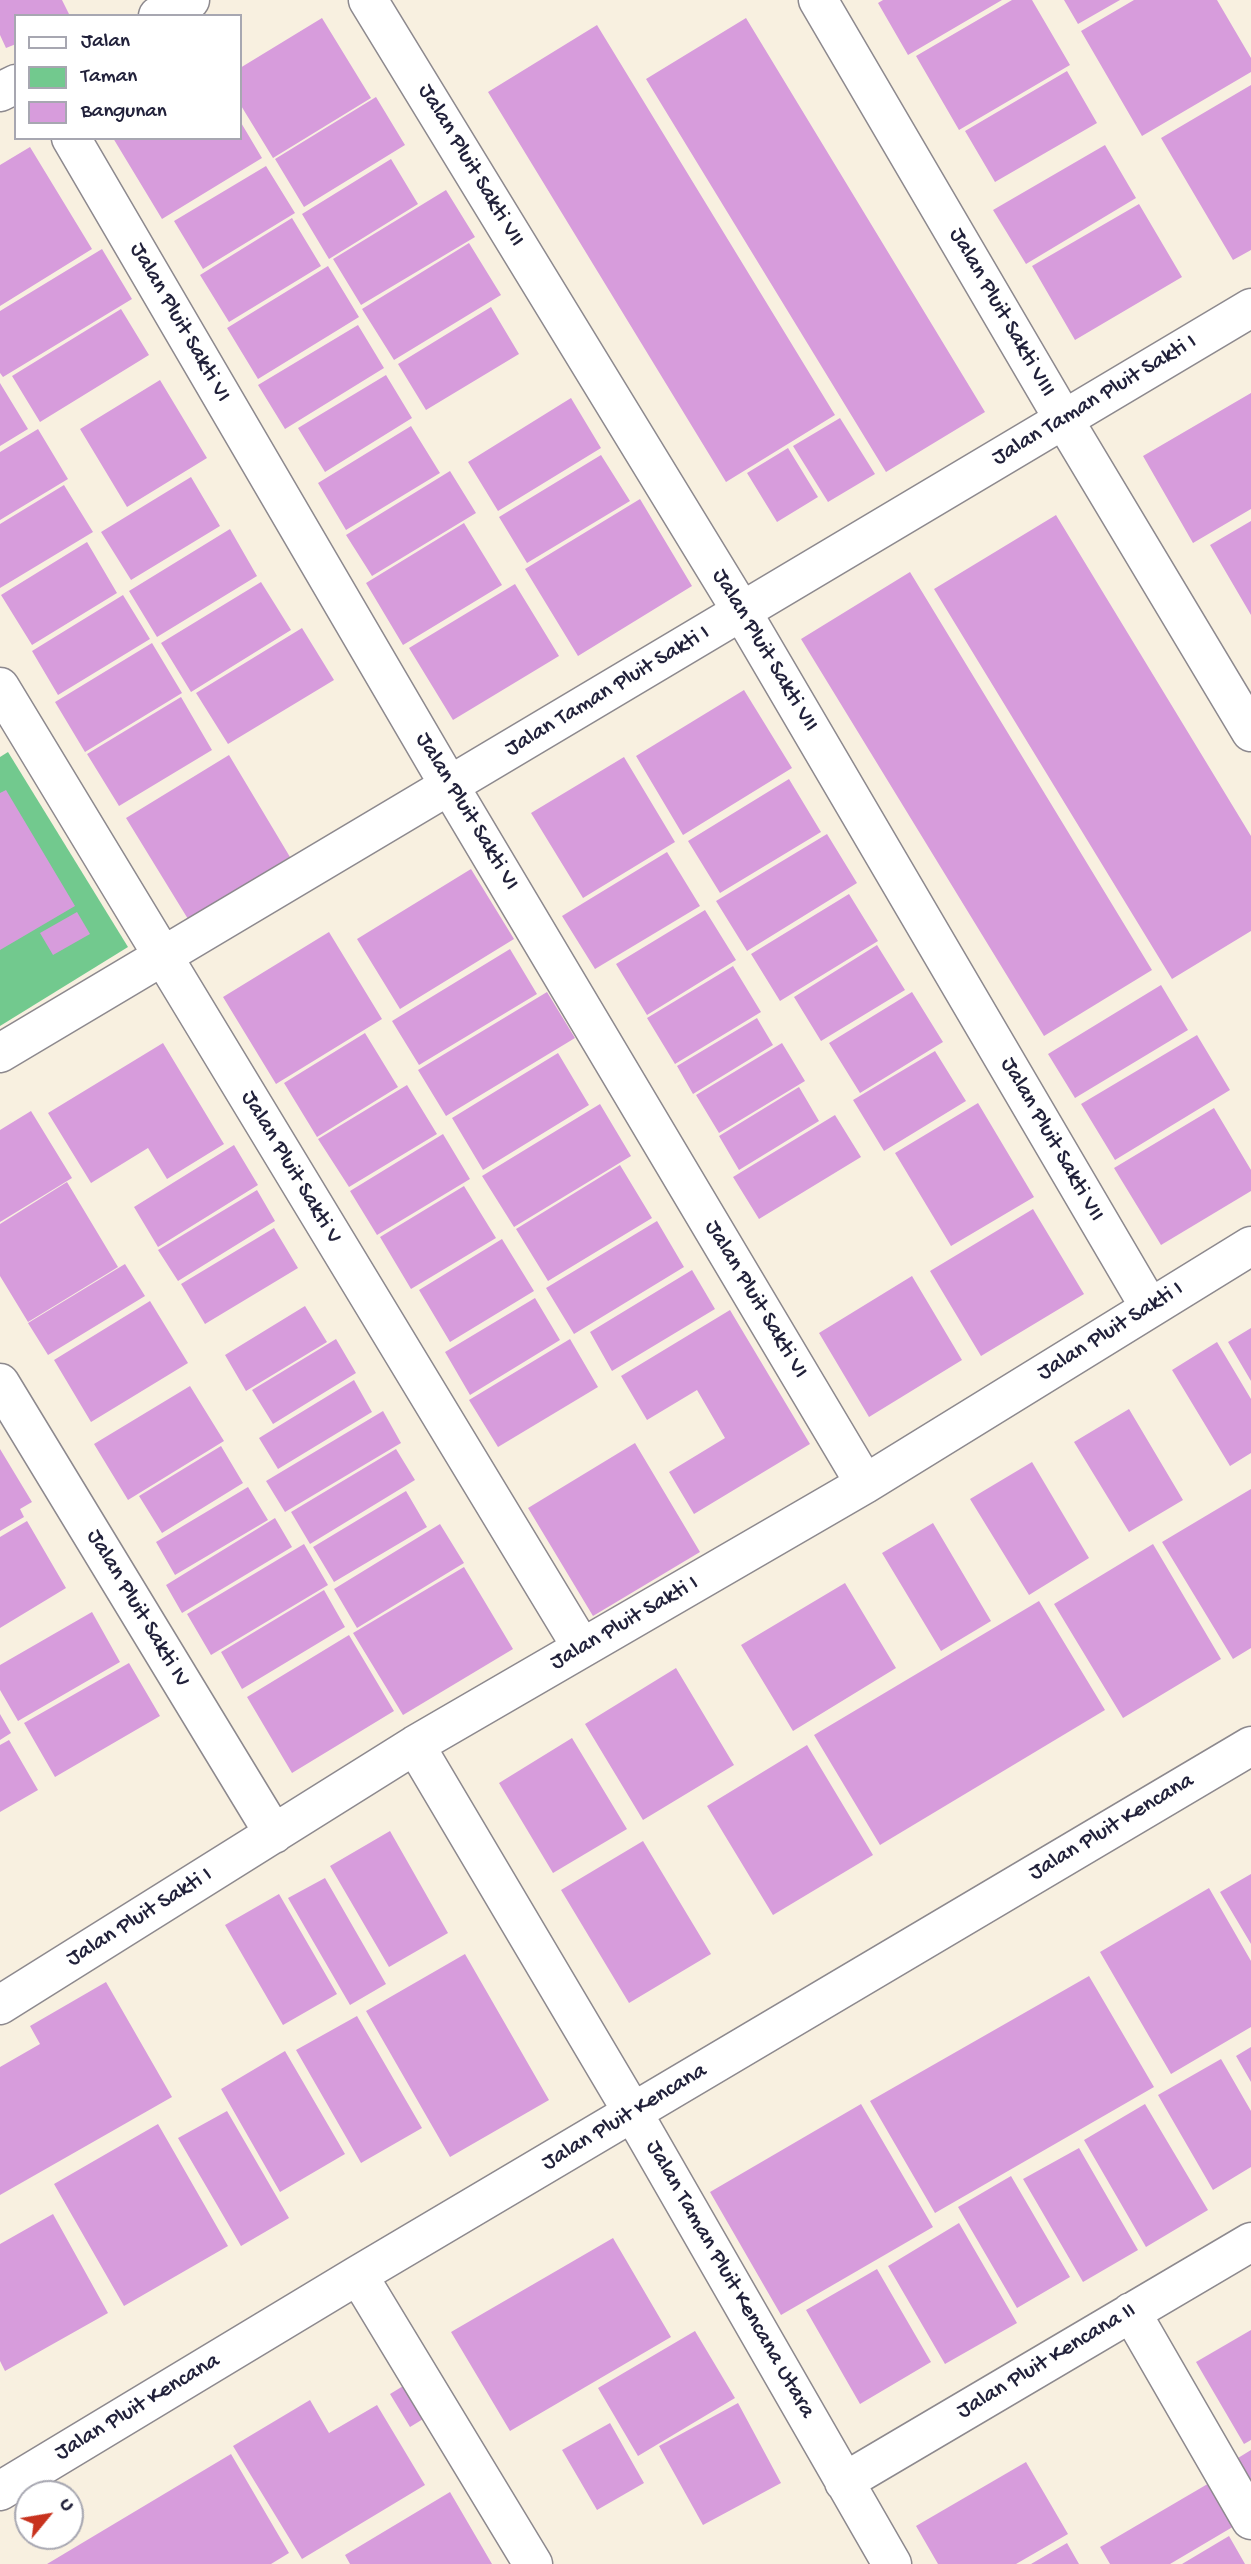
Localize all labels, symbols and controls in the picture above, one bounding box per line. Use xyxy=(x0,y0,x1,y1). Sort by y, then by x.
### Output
legend xyxy=(14,14,242,140)
text: Jalan xyxy=(81,30,130,55)
text: Taman xyxy=(81,65,137,90)
street label: Jalan Pluit Sakti VII xyxy=(411,80,529,252)
text: Bangunan xyxy=(81,100,167,125)
street label: Jalan Pluit Sakti VIII xyxy=(941,224,1061,402)
street label: Jalan Pluit Sakti VI xyxy=(122,238,236,408)
street label: Jalan Taman Pluit Sakti I xyxy=(988,329,1202,473)
street label: Jalan Pluit Sakti VII xyxy=(705,565,823,737)
street label: Jalan Taman Pluit Sakti I xyxy=(501,620,715,764)
street label: Jalan Pluit Sakti VI xyxy=(408,728,524,896)
street label: Jalan Pluit Sakti VII xyxy=(993,1053,1109,1227)
street label: Jalan Pluit Sakti V xyxy=(233,1086,347,1250)
street label: Jalan Pluit Sakti VI xyxy=(697,1216,813,1384)
street label: Jalan Pluit Sakti I xyxy=(1033,1276,1189,1388)
street label: Jalan Pluit Sakti IV xyxy=(79,1525,195,1693)
street label: Jalan Pluit Sakti I xyxy=(546,1570,704,1678)
street label: Jalan Pluit Kencana xyxy=(1025,1768,1199,1888)
street label: Jalan Pluit Sakti I xyxy=(62,1862,218,1974)
street label: Jalan Pluit Kencana xyxy=(538,2058,712,2178)
street label: Jalan Taman Pluit Kencana Utara xyxy=(638,2136,820,2424)
street label: Jalan Pluit Kencana II xyxy=(953,2298,1141,2426)
street label: Jalan Pluit Kencana xyxy=(51,2348,225,2468)
north arrow xyxy=(14,2480,84,2550)
text: U xyxy=(53,2495,79,2516)

